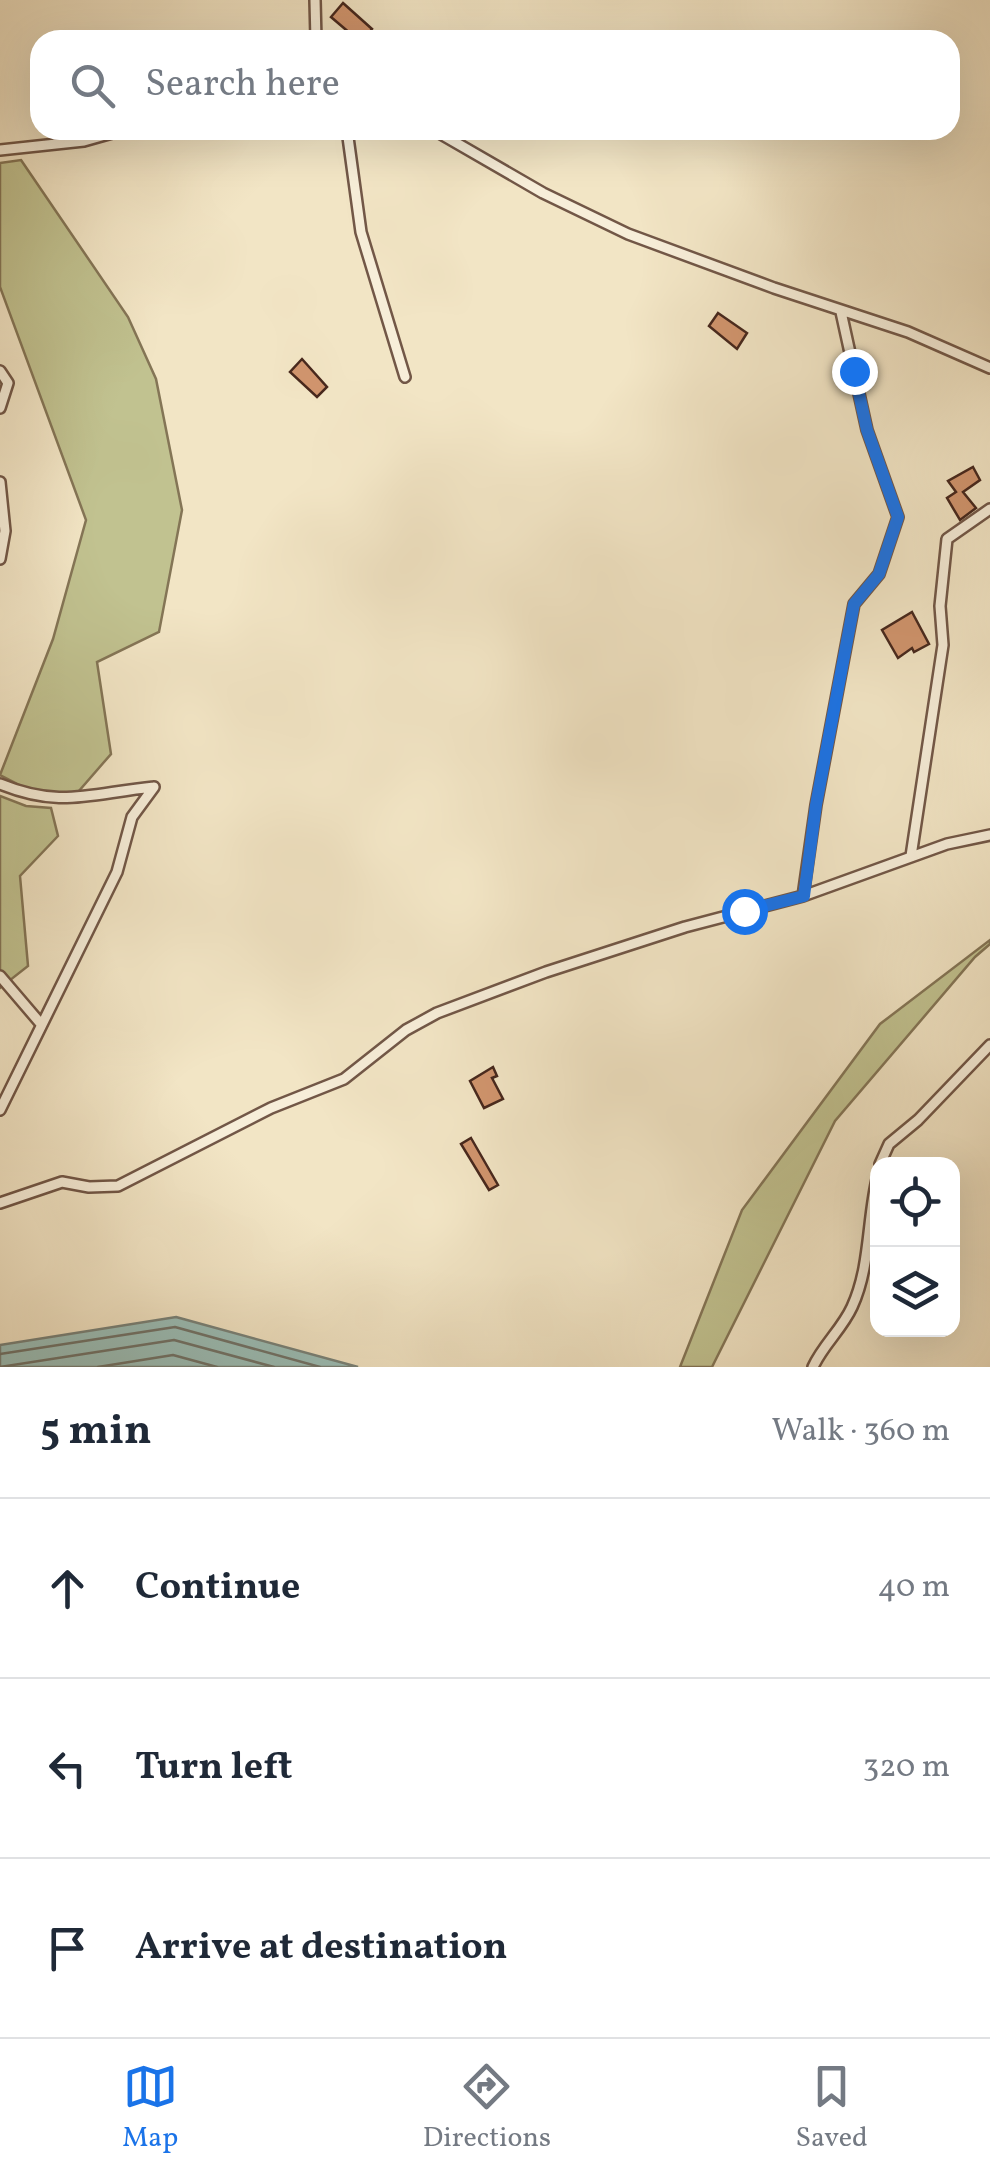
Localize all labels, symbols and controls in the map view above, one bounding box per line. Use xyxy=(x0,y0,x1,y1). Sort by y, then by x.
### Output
search box xyxy=(30,30,960,140)
icon: search xyxy=(65,58,120,113)
text: Search here xyxy=(145,59,340,112)
route end xyxy=(832,349,878,395)
route start xyxy=(722,889,768,935)
map controls xyxy=(870,1157,960,1337)
button: locate xyxy=(870,1157,960,1247)
button: layers xyxy=(870,1247,960,1337)
text: 5 min xyxy=(40,1403,152,1462)
text: Walk · 360 m xyxy=(772,1410,950,1454)
icon: ahead xyxy=(40,1561,95,1616)
text: Continue xyxy=(135,1562,300,1615)
text: 40 m xyxy=(878,1566,950,1610)
icon: left xyxy=(40,1741,95,1796)
text: Turn left xyxy=(135,1742,292,1795)
text: 320 m xyxy=(863,1746,950,1790)
icon: arrive xyxy=(40,1921,95,1976)
text: Arrive at destination xyxy=(135,1922,508,1975)
tab: Map xyxy=(122,2059,178,2158)
tab: Directions xyxy=(423,2059,551,2158)
tab: Saved xyxy=(796,2059,868,2158)

